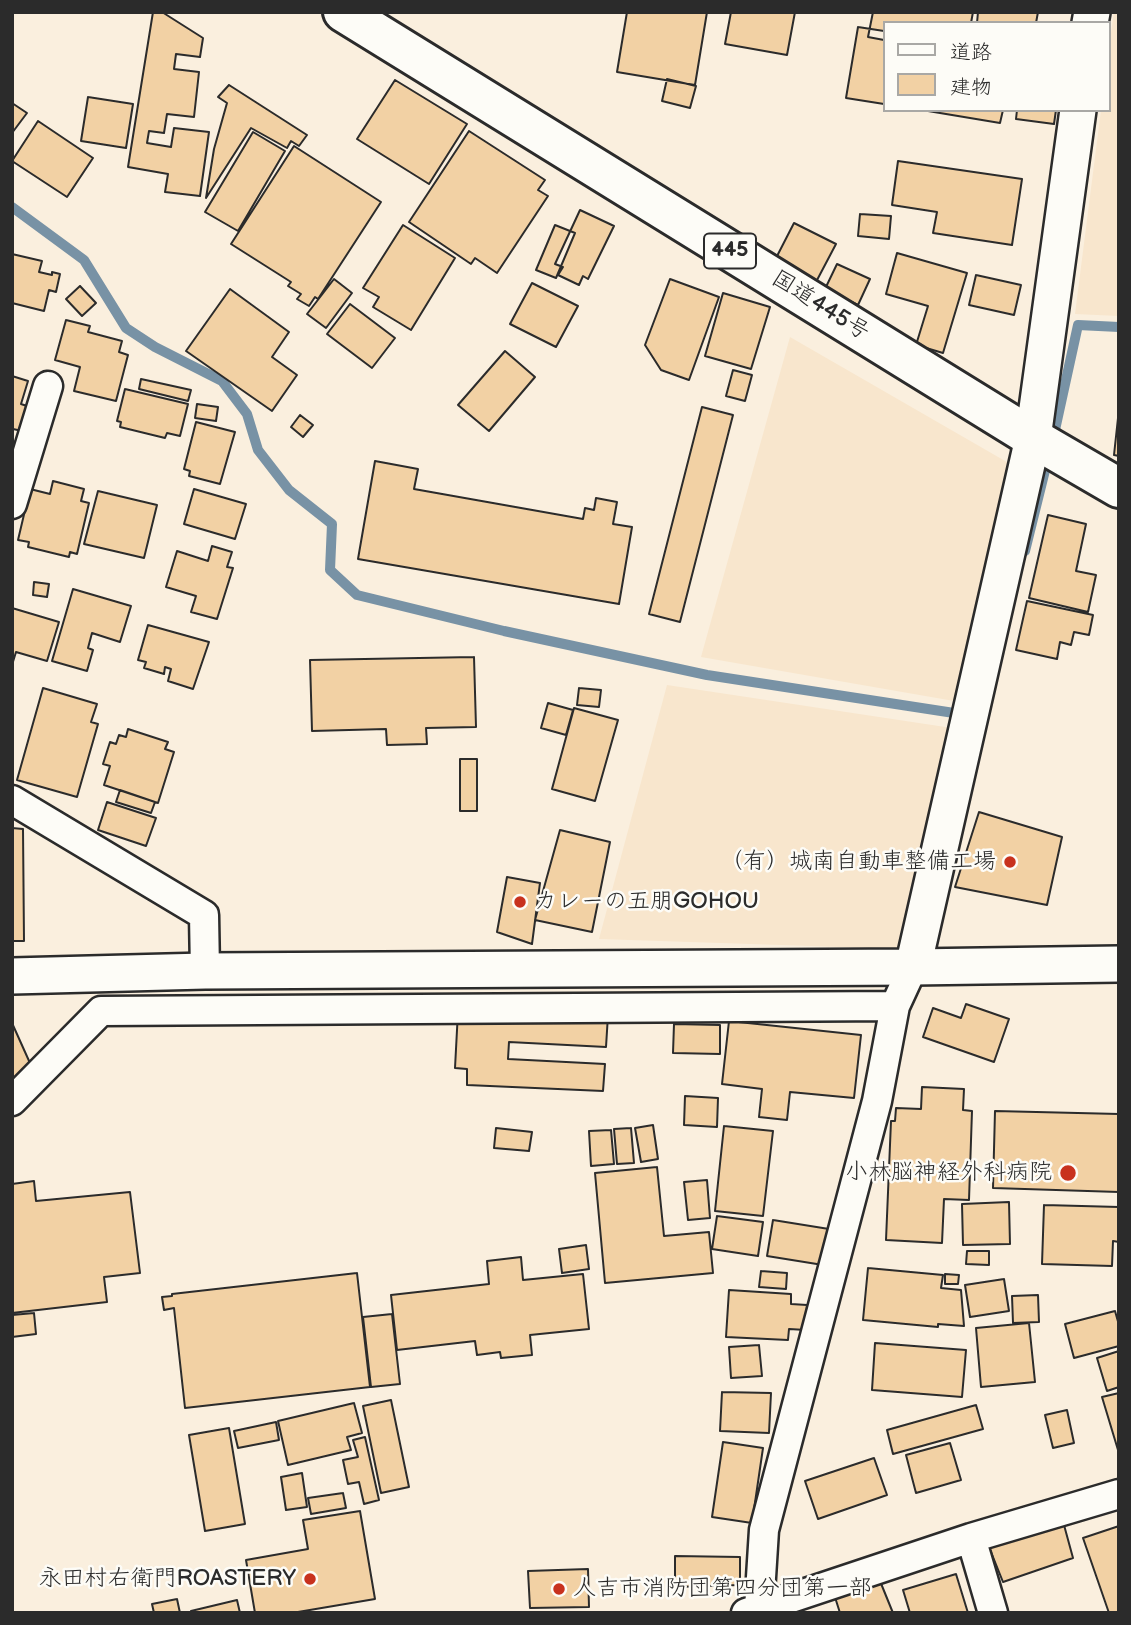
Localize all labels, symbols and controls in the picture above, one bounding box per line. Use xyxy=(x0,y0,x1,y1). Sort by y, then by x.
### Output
legend xyxy=(883,21,1110,112)
text: 道路 xyxy=(950,40,992,65)
text: 建物 xyxy=(950,75,992,100)
road number: 445 xyxy=(704,233,756,268)
street label: 国道445号 xyxy=(766,265,874,347)
place label: （有）城南自動車整備工場 xyxy=(720,848,996,876)
marker: （有）城南自動車整備工場 xyxy=(1002,854,1018,870)
place label: カレーの五朋GOHOU xyxy=(534,888,759,916)
marker: カレーの五朋GOHOU xyxy=(512,894,528,910)
place label: 小林脳神経外科病院 xyxy=(845,1159,1052,1187)
marker: 小林脳神経外科病院 xyxy=(1058,1163,1078,1183)
place label: 永田村右衛門ROASTERY xyxy=(38,1565,296,1593)
marker: 永田村右衛門ROASTERY xyxy=(302,1571,318,1587)
place label: 人吉市消防団第四分団第一部 xyxy=(573,1575,872,1603)
marker: 人吉市消防団第四分団第一部 xyxy=(551,1581,567,1597)

